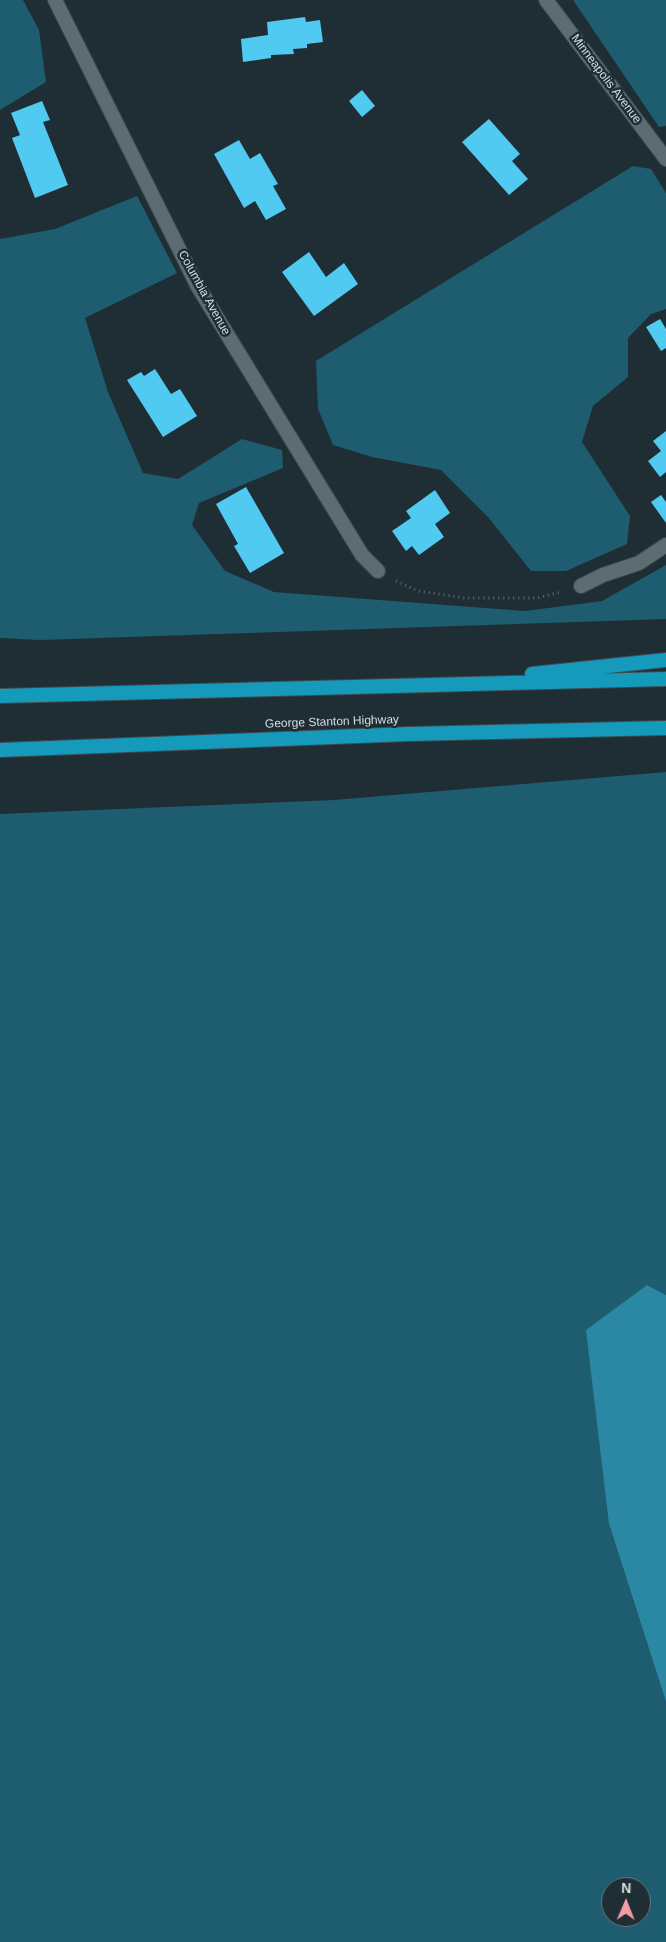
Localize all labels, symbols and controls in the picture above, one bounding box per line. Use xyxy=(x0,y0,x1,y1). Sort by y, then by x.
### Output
street label: Minneapolis Avenue xyxy=(568,32,644,126)
street label: Columbia Avenue xyxy=(175,248,233,338)
street label: George Stanton Highway xyxy=(265,712,399,732)
north arrow xyxy=(601,1877,651,1927)
text: N xyxy=(621,1880,631,1896)

